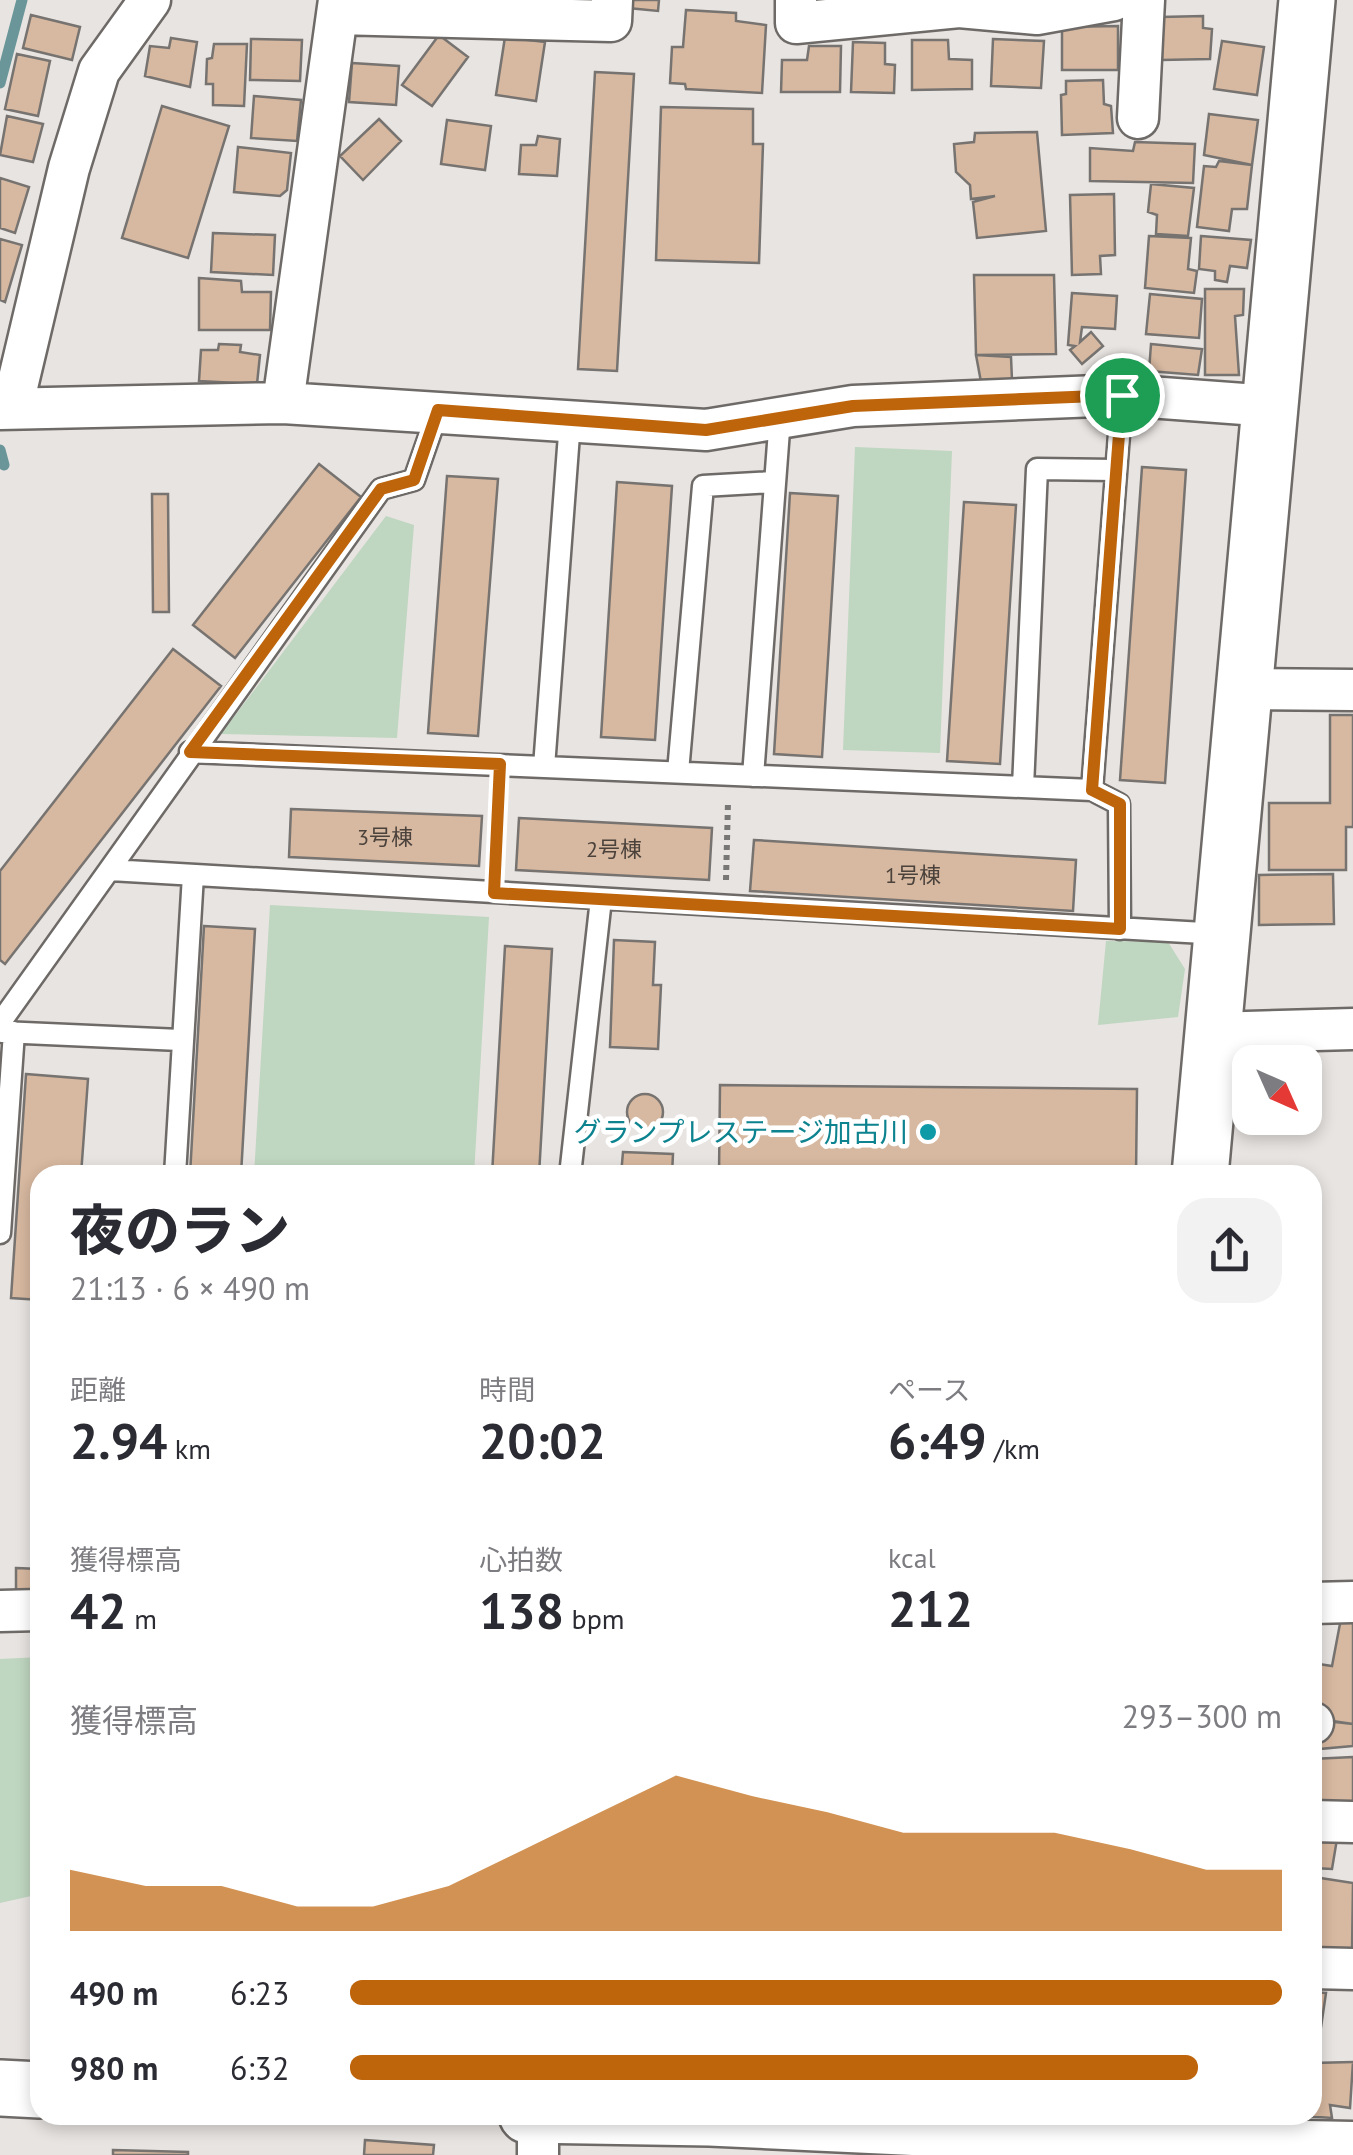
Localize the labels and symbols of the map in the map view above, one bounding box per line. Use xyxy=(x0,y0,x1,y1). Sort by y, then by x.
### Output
pin xyxy=(1080,353,1165,438)
house number: 3号棟 xyxy=(357,823,413,851)
house number: 2号棟 xyxy=(586,835,642,863)
house number: 1号棟 xyxy=(885,861,941,889)
north arrow xyxy=(1232,1045,1322,1135)
place label: グランプレステージ加古川 xyxy=(573,1113,908,1150)
marker: グランプレステージ加古川 xyxy=(917,1121,939,1143)

